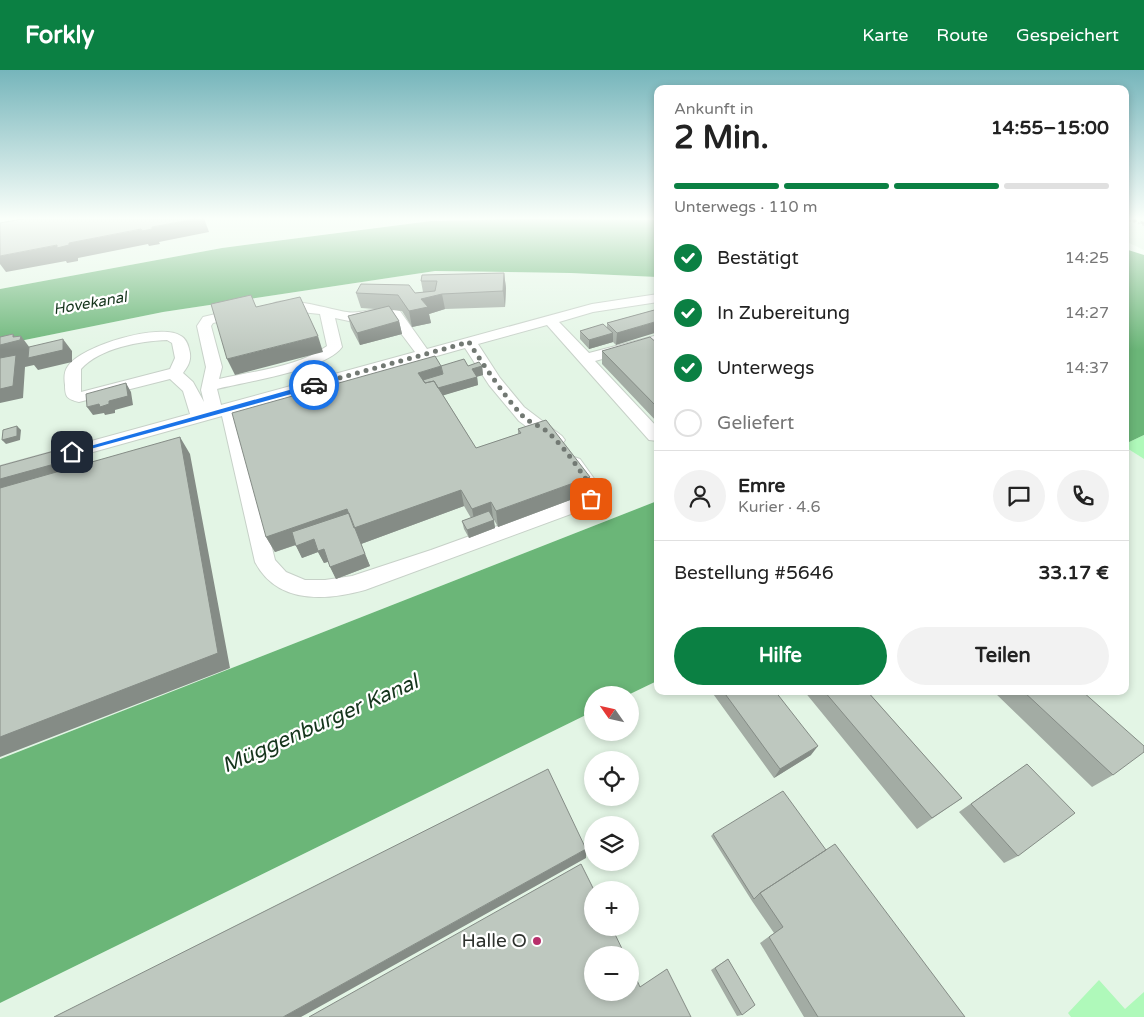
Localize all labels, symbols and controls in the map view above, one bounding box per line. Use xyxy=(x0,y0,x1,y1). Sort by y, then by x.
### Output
text: Forkly xyxy=(25,21,94,50)
text: Karte xyxy=(862,24,908,46)
text: Route xyxy=(936,24,988,46)
text: Gespeichert xyxy=(1016,24,1119,46)
text: Ankunft in xyxy=(674,99,754,119)
text: 14:55–15:00 xyxy=(991,117,1109,139)
text: 2 Min. xyxy=(674,119,769,157)
text: Unterwegs · 110 m xyxy=(674,197,817,217)
icon: check xyxy=(674,244,702,272)
text: Bestätigt xyxy=(717,247,799,269)
text: 14:25 xyxy=(1065,248,1109,268)
water label: Hovekanal xyxy=(52,287,130,318)
icon: check xyxy=(674,299,702,327)
text: In Zubereitung xyxy=(717,302,850,324)
text: 14:27 xyxy=(1065,303,1109,323)
icon: check xyxy=(674,354,702,382)
text: Unterwegs xyxy=(717,357,814,379)
text: 14:37 xyxy=(1065,358,1109,378)
courier xyxy=(289,360,339,410)
icon: car xyxy=(300,371,328,399)
text: Geliefert xyxy=(717,412,794,434)
pin xyxy=(51,431,93,473)
icon: home xyxy=(58,438,86,466)
button: person xyxy=(674,470,726,522)
button: chat xyxy=(993,470,1045,522)
button: phone xyxy=(1057,470,1109,522)
text: Emre xyxy=(738,475,785,497)
pin xyxy=(570,478,612,520)
icon: bag xyxy=(577,485,605,513)
text: Kurier · 4.6 xyxy=(738,497,821,517)
text: Bestellung #5646 xyxy=(674,562,834,584)
text: 33.17 € xyxy=(1038,562,1109,584)
button: Hilfe xyxy=(674,627,887,685)
button: Teilen xyxy=(897,627,1109,685)
water label: Müggenburger Kanal xyxy=(218,668,424,779)
north arrow xyxy=(584,686,639,741)
map controls xyxy=(584,686,639,1001)
button: locate xyxy=(584,751,639,806)
button: layers xyxy=(584,816,639,871)
button: + xyxy=(584,881,639,936)
place label: Halle O xyxy=(461,930,527,952)
marker: Halle O xyxy=(531,935,543,947)
button: − xyxy=(584,946,639,1001)

